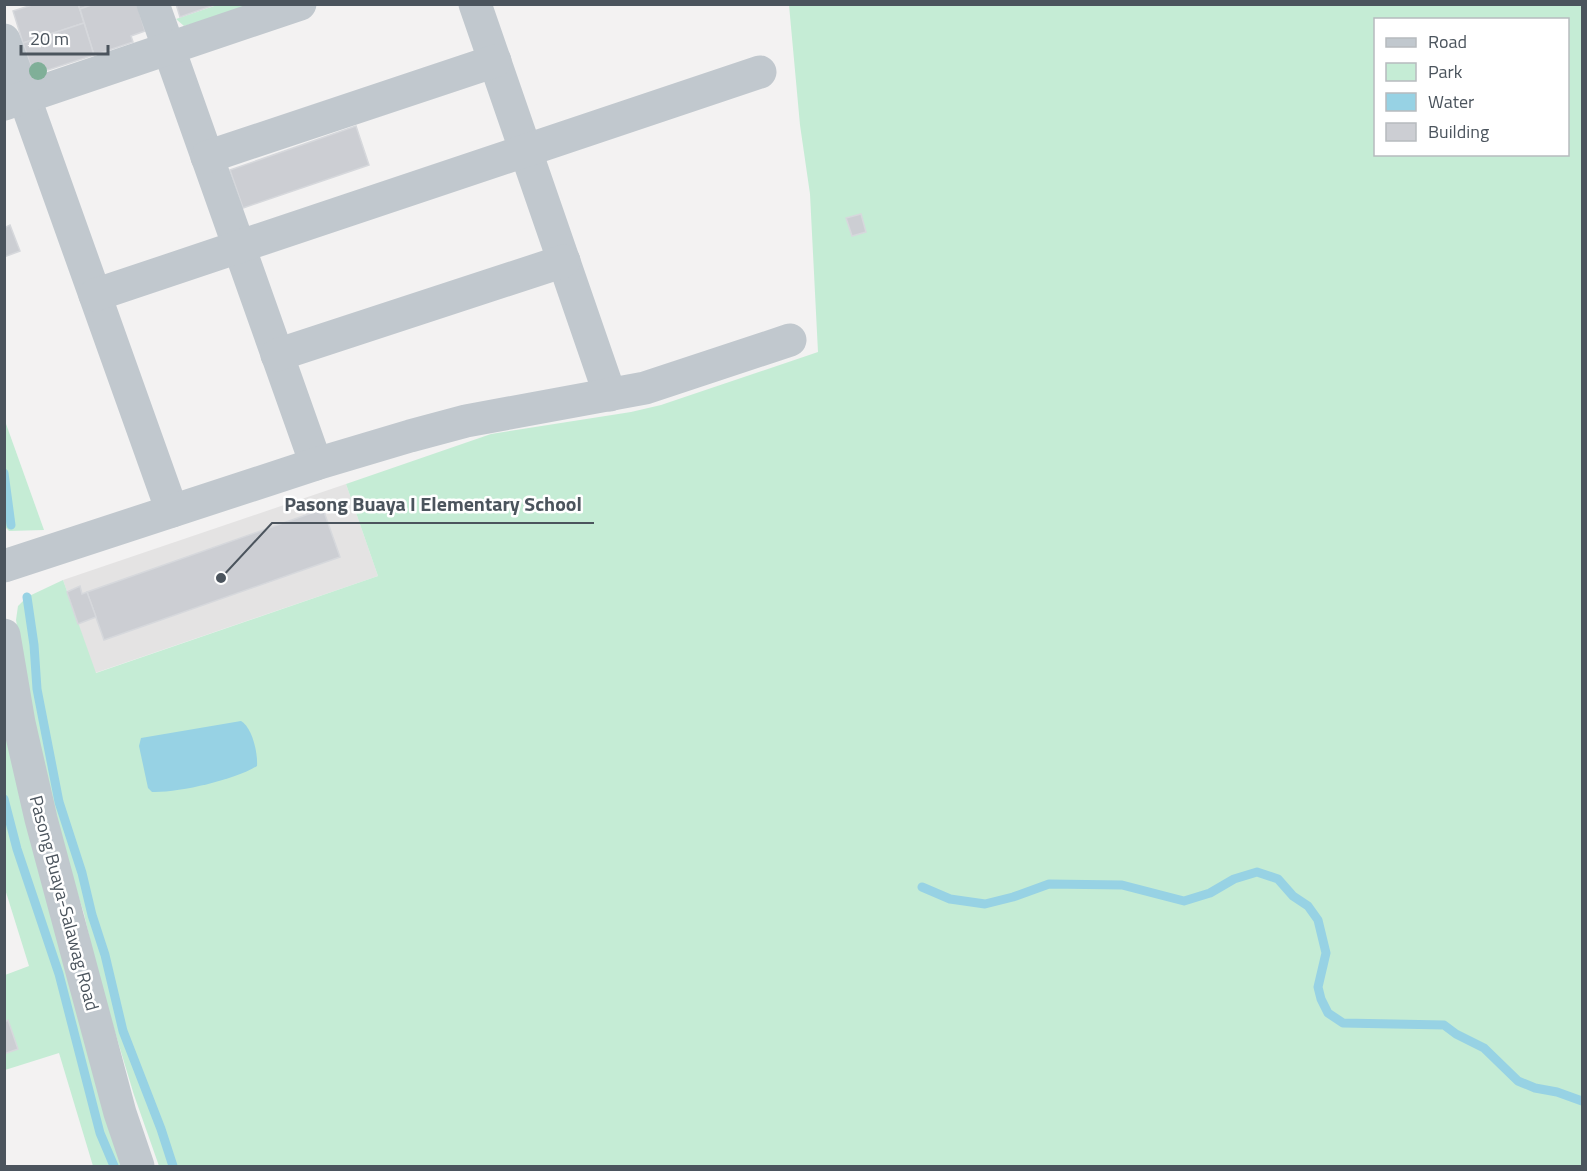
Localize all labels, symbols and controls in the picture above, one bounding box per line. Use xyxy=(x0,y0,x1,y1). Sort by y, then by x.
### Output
scale bar xyxy=(21,18,108,56)
legend xyxy=(1374,18,1569,156)
text: 20 m xyxy=(30,25,69,52)
text: Road xyxy=(1428,28,1467,55)
text: Park xyxy=(1428,58,1463,85)
text: Water xyxy=(1428,88,1474,115)
text: Building xyxy=(1428,118,1489,145)
callout: Pasong Buaya I Elementary School xyxy=(272,485,594,523)
text: Pasong Buaya I Elementary School xyxy=(284,488,582,519)
street label: Pasong Buaya-Salawag Road xyxy=(23,792,106,1013)

